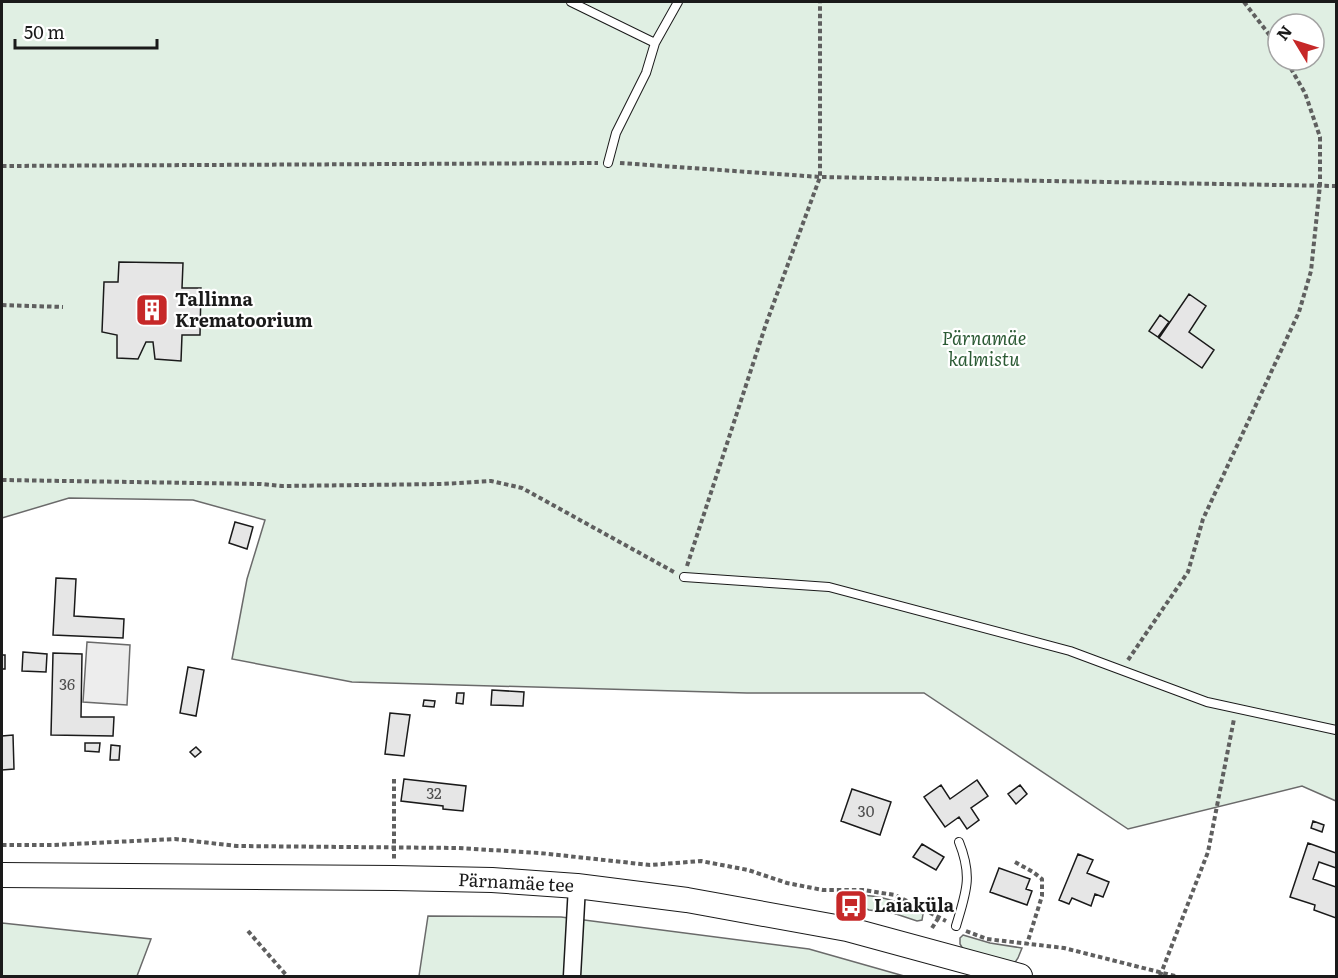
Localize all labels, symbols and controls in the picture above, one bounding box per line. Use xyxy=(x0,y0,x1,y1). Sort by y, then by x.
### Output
scale bar xyxy=(15,12,158,50)
north arrow xyxy=(1266,12,1326,72)
text: 50 m xyxy=(24,18,65,45)
text: N xyxy=(1270,19,1297,45)
place label: Tallinna Krematoorium xyxy=(175,285,313,333)
building icon: Tallinna Krematoorium xyxy=(134,292,170,328)
park label: Pärnamäe kalmistu xyxy=(942,324,1026,372)
house number: 36 xyxy=(59,672,75,695)
house number: 32 xyxy=(426,781,442,804)
house number: 30 xyxy=(858,799,875,822)
street label: Pärnamäe tee xyxy=(457,865,575,898)
bus stop icon: Laiaküla xyxy=(833,888,869,924)
place label: Laiaküla xyxy=(874,891,955,918)

